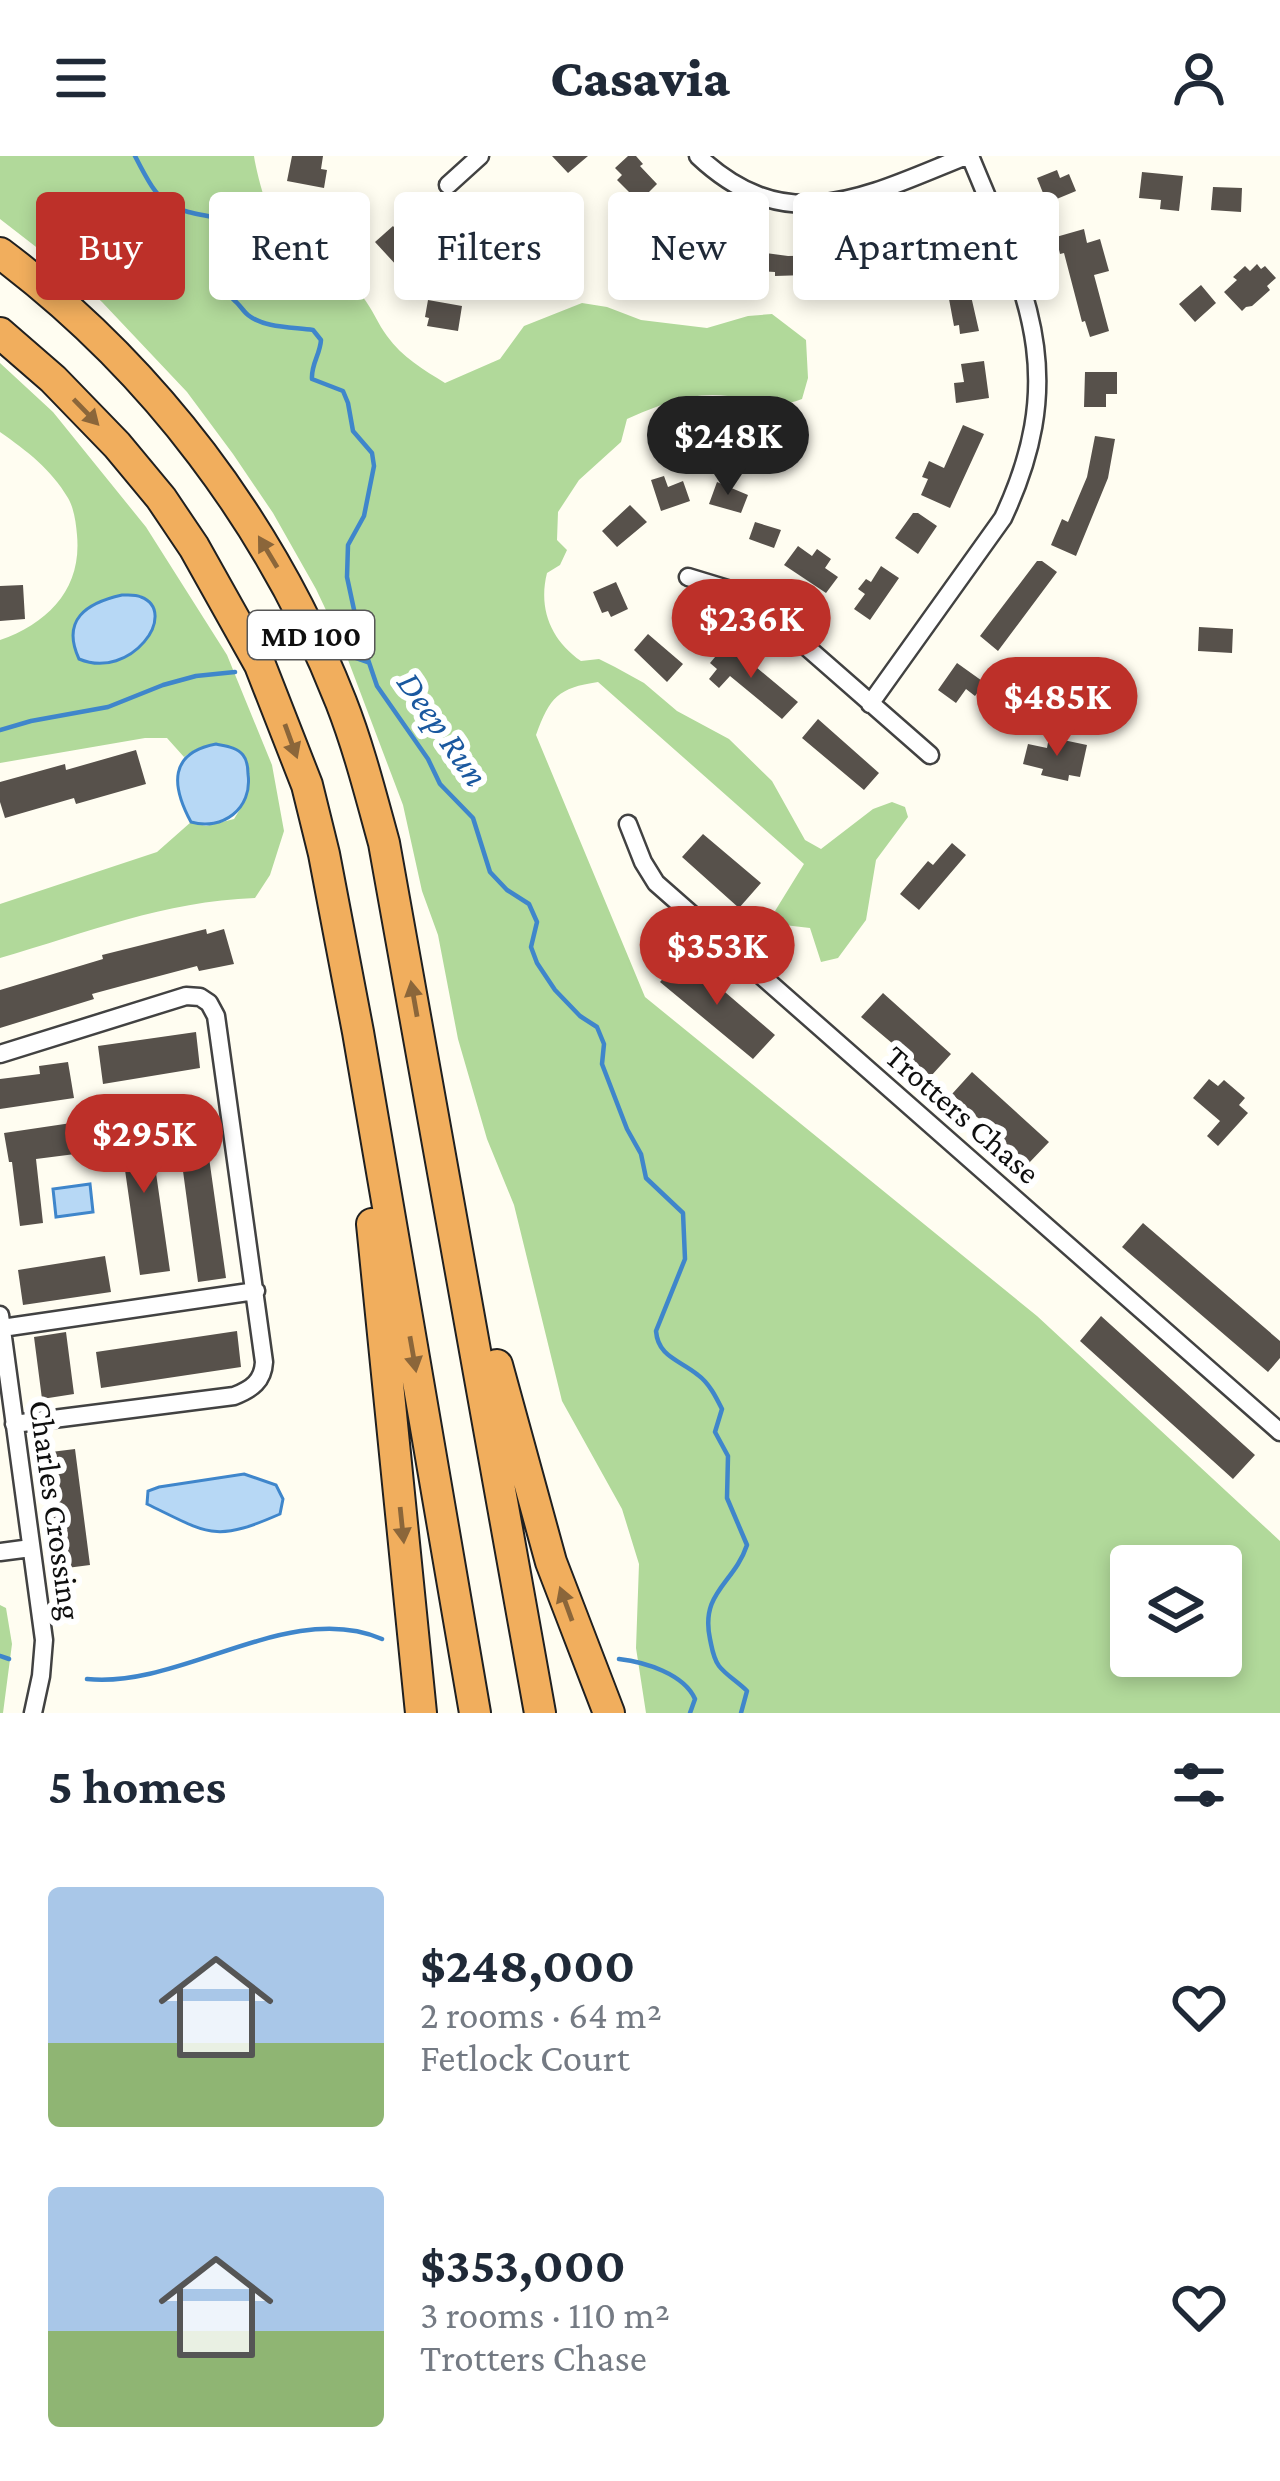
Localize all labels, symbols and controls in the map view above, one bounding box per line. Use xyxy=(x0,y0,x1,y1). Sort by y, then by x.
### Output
icon: menu xyxy=(48,45,114,111)
icon: person xyxy=(1166,45,1232,111)
text: Casavia xyxy=(550,48,730,108)
chip: Buy xyxy=(36,192,185,300)
chip: Rent xyxy=(209,192,370,300)
chip: Filters xyxy=(394,192,584,300)
chip: New xyxy=(608,192,769,300)
chip: Apartment xyxy=(793,192,1059,300)
pin: $248K xyxy=(644,396,812,498)
one-way arrow xyxy=(71,397,99,426)
text: $248K xyxy=(674,413,782,456)
one-way arrow xyxy=(258,535,279,569)
pin: $236K xyxy=(667,579,835,681)
text: $236K xyxy=(699,596,803,639)
road number: MD 100 xyxy=(248,611,374,659)
pin: $485K xyxy=(973,657,1141,759)
water label: Deep Run xyxy=(389,664,497,794)
text: $485K xyxy=(1003,674,1111,717)
one-way arrow xyxy=(283,723,301,759)
pin: $353K xyxy=(633,906,801,1008)
text: $353K xyxy=(667,923,767,966)
one-way arrow xyxy=(404,980,423,1018)
street label: Trotters Chase xyxy=(878,1037,1048,1191)
pin: $295K xyxy=(60,1094,228,1196)
text: $295K xyxy=(92,1111,196,1154)
one-way arrow xyxy=(404,1336,423,1374)
street label: Charles Crossing xyxy=(22,1398,90,1622)
one-way arrow xyxy=(393,1507,412,1544)
map controls xyxy=(1110,1545,1242,1677)
button: layers xyxy=(1110,1545,1242,1677)
one-way arrow xyxy=(556,1586,574,1622)
icon: filters xyxy=(1166,1752,1232,1818)
text: 5 homes xyxy=(48,1757,226,1814)
icon: home xyxy=(144,1935,288,2079)
text: $248,000 xyxy=(420,1936,635,1993)
icon: heart xyxy=(1166,1974,1232,2040)
text: 2 rooms · 64 m² xyxy=(420,1993,662,2036)
text: Fetlock Court xyxy=(420,2036,630,2079)
icon: home xyxy=(144,2235,288,2379)
text: $353,000 xyxy=(420,2236,626,2293)
icon: heart xyxy=(1166,2274,1232,2340)
text: 3 rooms · 110 m² xyxy=(420,2293,670,2336)
text: Trotters Chase xyxy=(420,2336,647,2379)

